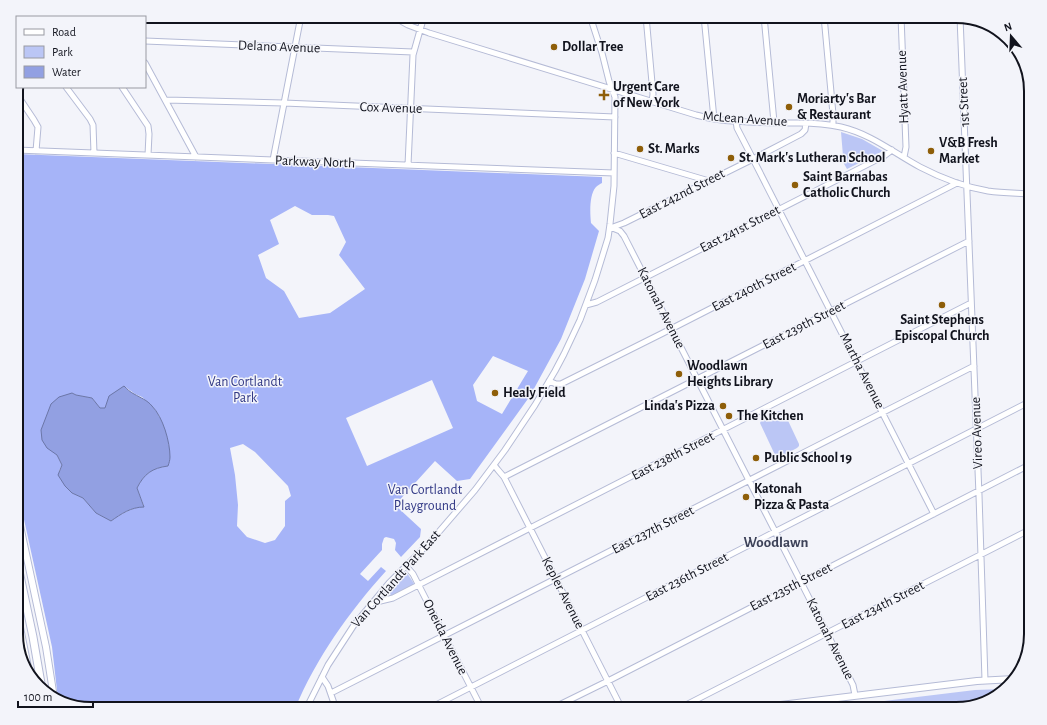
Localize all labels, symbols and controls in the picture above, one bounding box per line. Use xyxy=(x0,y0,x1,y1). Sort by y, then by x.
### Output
legend xyxy=(16,16,146,88)
north arrow xyxy=(991,16,1031,56)
text: N xyxy=(1002,21,1013,33)
text: Road xyxy=(52,26,76,38)
street label: Delano Avenue xyxy=(238,39,320,55)
place label: Dollar Tree xyxy=(562,40,624,54)
marker: Dollar Tree xyxy=(549,42,559,52)
text: Park xyxy=(52,46,73,58)
street label: Hyatt Avenue xyxy=(895,50,911,124)
text: Water xyxy=(52,66,81,78)
street label: 1st Street xyxy=(956,76,972,127)
place label: Urgent Care of New York xyxy=(613,80,680,110)
marker: Urgent Care of New York xyxy=(598,89,610,101)
place label: Moriarty's Bar & Restaurant xyxy=(797,92,876,122)
street label: Cox Avenue xyxy=(359,100,423,116)
marker: Moriarty's Bar & Restaurant xyxy=(784,102,794,112)
street label: McLean Avenue xyxy=(702,109,788,129)
place label: V&B Fresh Market xyxy=(939,136,998,166)
place label: St. Marks xyxy=(648,142,700,156)
marker: St. Marks xyxy=(635,144,645,154)
marker: V&B Fresh Market xyxy=(926,146,936,156)
place label: St. Mark's Lutheran School xyxy=(739,151,886,165)
marker: St. Mark's Lutheran School xyxy=(726,153,736,163)
street label: Parkway North xyxy=(275,154,355,170)
street label: East 242nd Street xyxy=(637,166,728,222)
place label: Saint Barnabas Catholic Church xyxy=(803,170,891,200)
marker: Saint Barnabas Catholic Church xyxy=(790,180,800,190)
street label: East 241st Street xyxy=(698,203,783,255)
street label: East 240th Street xyxy=(710,260,799,314)
street label: Katonah Avenue xyxy=(635,265,687,351)
street label: East 239th Street xyxy=(760,298,848,352)
marker: Saint Stephens Episcopal Church xyxy=(937,300,947,310)
place label: Saint Stephens Episcopal Church xyxy=(894,313,990,343)
street label: Martha Avenue xyxy=(837,331,887,411)
place label: Woodlawn Heights Library xyxy=(687,359,774,389)
marker: Woodlawn Heights Library xyxy=(674,369,684,379)
park label: Van Cortlandt Park xyxy=(208,375,283,405)
place label: Healy Field xyxy=(503,386,566,400)
marker: Healy Field xyxy=(490,388,500,398)
street label: Vireo Avenue xyxy=(969,397,985,469)
place label: Linda's Pizza xyxy=(644,399,715,413)
marker: Linda's Pizza xyxy=(718,401,728,411)
place label: The Kitchen xyxy=(737,409,804,423)
marker: The Kitchen xyxy=(724,411,734,421)
street label: East 238th Street xyxy=(629,429,717,483)
place label: Public School 19 xyxy=(764,451,852,465)
marker: Public School 19 xyxy=(751,453,761,463)
place label: Katonah Pizza & Pasta xyxy=(754,482,829,512)
park label: Van Cortlandt Playground xyxy=(388,483,463,513)
marker: Katonah Pizza & Pasta xyxy=(741,492,751,502)
street label: East 237th Street xyxy=(610,503,697,557)
street label: Van Cortlandt Park East xyxy=(349,527,444,630)
district label: Woodlawn xyxy=(743,535,809,550)
street label: East 236th Street xyxy=(643,550,731,604)
street label: Kepler Avenue xyxy=(539,555,587,631)
street label: East 235th Street xyxy=(748,560,835,614)
street label: East 234th Street xyxy=(839,578,927,632)
street label: Katonah Avenue xyxy=(804,596,856,682)
street label: Oneida Avenue xyxy=(420,597,470,677)
scale bar xyxy=(18,683,93,709)
text: 100 m xyxy=(24,691,52,703)

